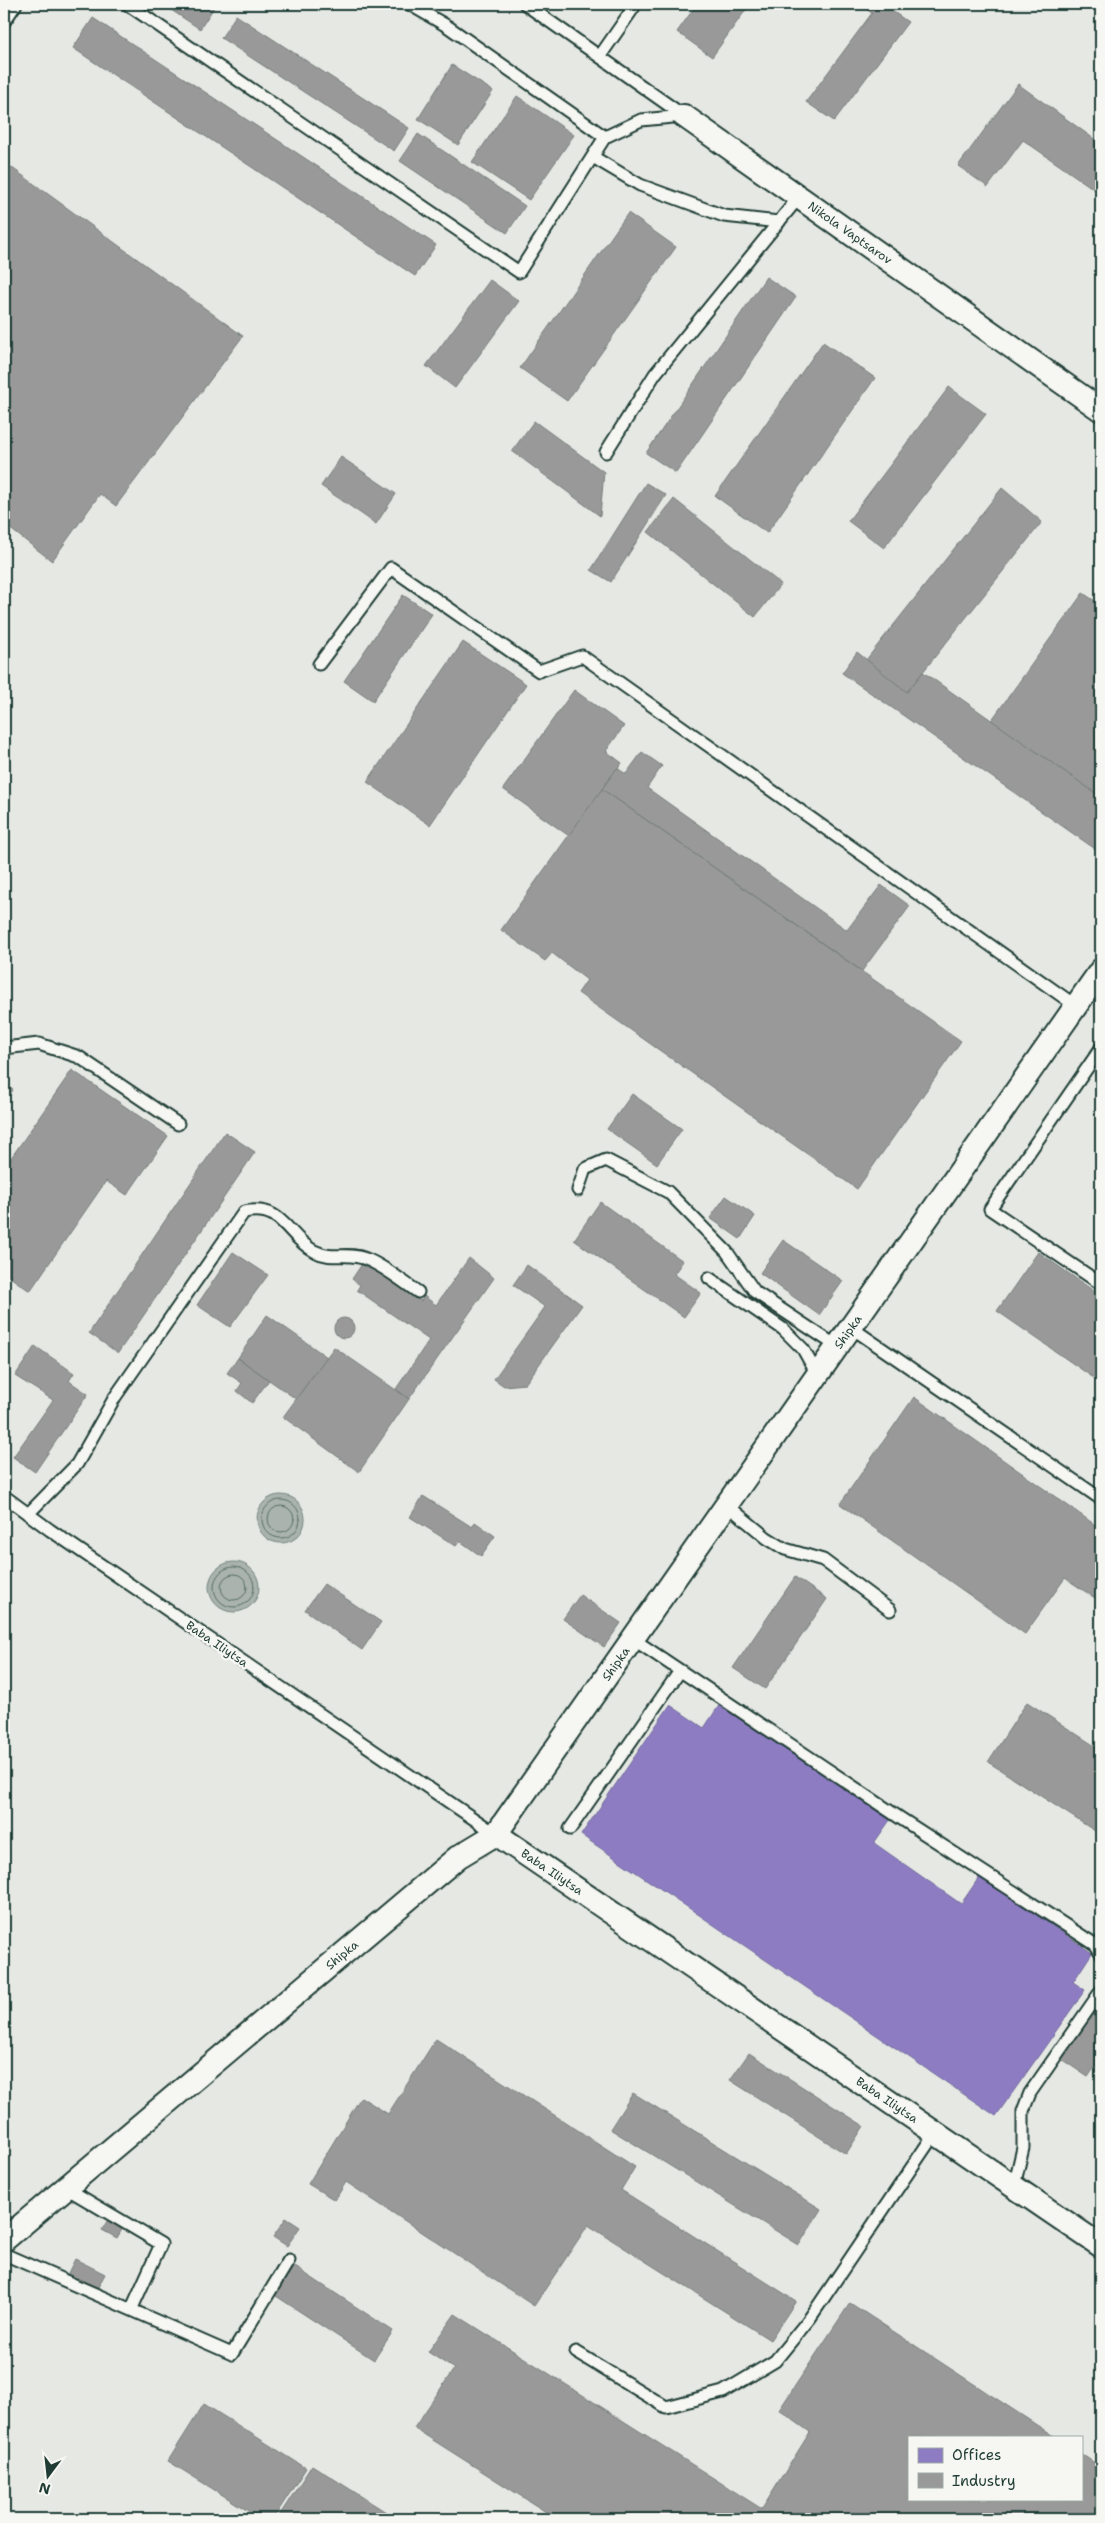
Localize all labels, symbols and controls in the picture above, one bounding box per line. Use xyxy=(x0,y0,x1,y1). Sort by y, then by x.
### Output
street label: Nikola Vaptsarov xyxy=(805,198,896,268)
street label: Shipka xyxy=(831,1311,866,1352)
street label: Baba Iliytsa xyxy=(183,1617,252,1671)
street label: Shipka xyxy=(599,1643,634,1684)
street label: Baba Iliytsa xyxy=(518,1845,587,1899)
street label: Shipka xyxy=(322,1936,362,1973)
street label: Baba Iliytsa xyxy=(853,2073,922,2127)
legend xyxy=(908,2436,1082,2500)
text: Offices xyxy=(952,2445,1001,2465)
north arrow xyxy=(22,2450,72,2500)
text: Industry xyxy=(952,2471,1016,2491)
text: N xyxy=(37,2478,52,2499)

